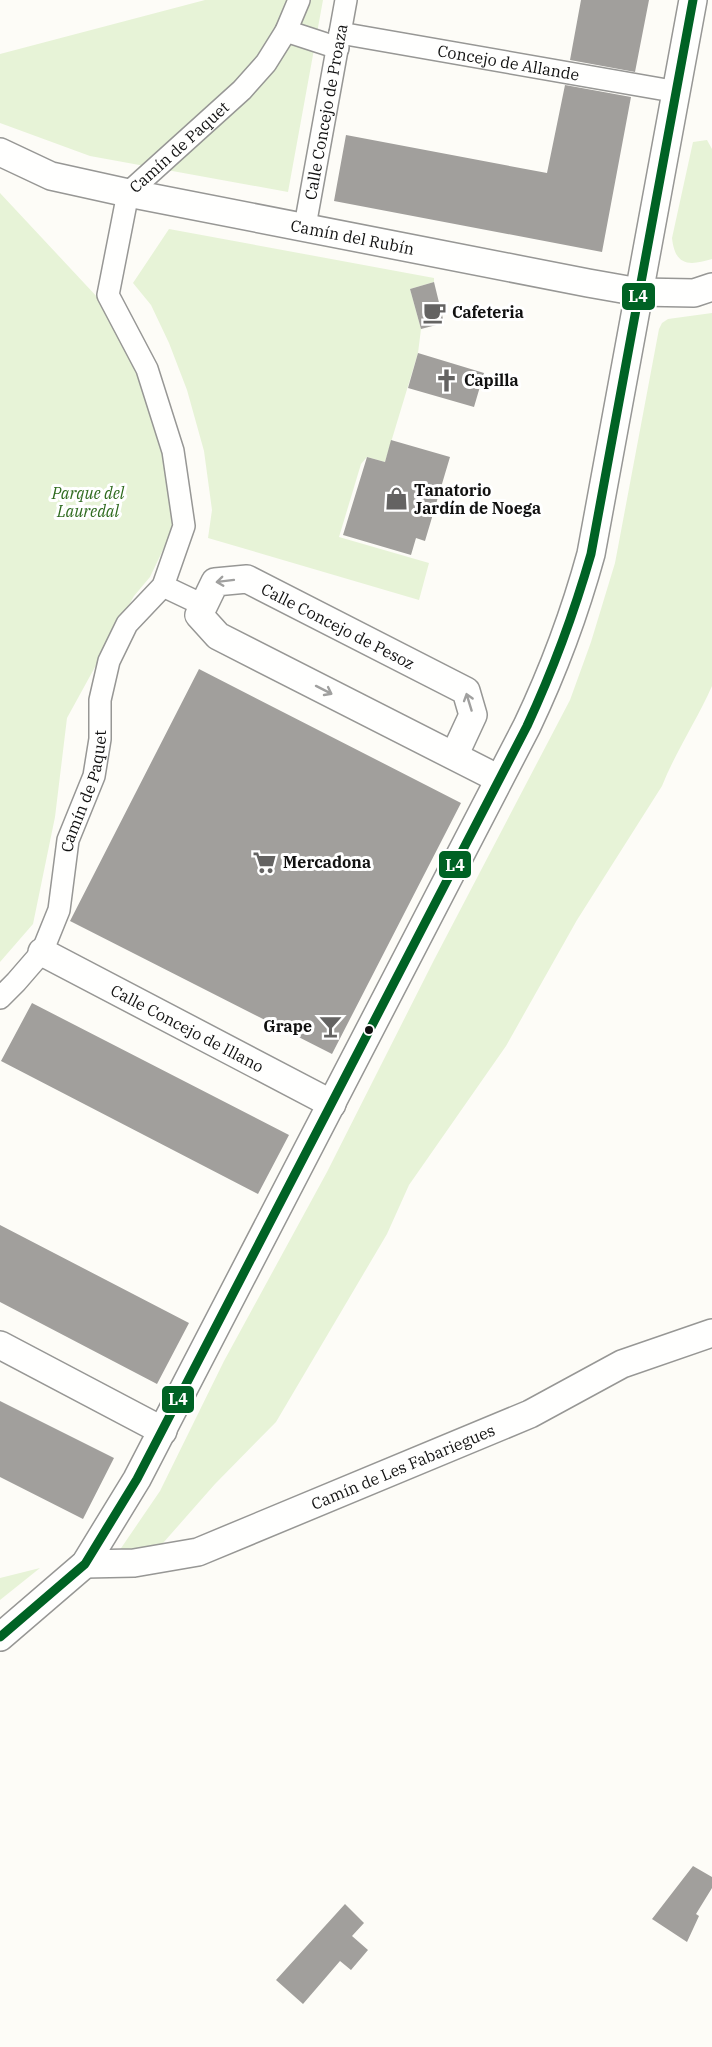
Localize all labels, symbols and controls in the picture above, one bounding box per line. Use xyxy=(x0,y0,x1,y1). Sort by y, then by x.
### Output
street label: Calle Concejo de Proaza xyxy=(300,22,352,201)
street label: Concejo de Allande xyxy=(436,40,581,85)
street label: Camín de Paquet xyxy=(125,97,233,197)
street label: Camín del Rubín xyxy=(289,215,416,259)
line badge: L4 xyxy=(621,282,656,311)
text: L4 xyxy=(628,286,648,306)
cafe icon: Cafeteria xyxy=(421,299,447,325)
place label: Cafeteria xyxy=(452,302,524,322)
church icon: Capilla xyxy=(433,367,459,393)
place label: Capilla xyxy=(464,370,519,390)
place label: Tanatorio Jardín de Noega xyxy=(414,480,541,518)
park label: Parque del Lauredal xyxy=(51,483,125,521)
shop icon: Tanatorio Jardín de Noega xyxy=(383,486,409,512)
one-way arrow xyxy=(216,576,236,587)
street label: Calle Concejo de Pesoz xyxy=(258,579,418,673)
one-way arrow xyxy=(315,685,333,696)
one-way arrow xyxy=(463,693,474,712)
street label: Camín de Paquet xyxy=(57,730,110,853)
supermarket icon: Mercadona xyxy=(252,849,278,875)
line badge: L4 xyxy=(438,850,472,879)
place label: Mercadona xyxy=(283,852,371,872)
text: L4 xyxy=(445,855,465,875)
street label: Calle Concejo de Illano xyxy=(107,980,267,1076)
bar icon: Grape xyxy=(317,1013,343,1039)
place label: Grape xyxy=(263,1016,312,1036)
unlabelled marker xyxy=(363,1024,375,1036)
line badge: L4 xyxy=(161,1385,195,1414)
text: L4 xyxy=(168,1389,188,1409)
street label: Camín de Les Fabariegues xyxy=(308,1420,498,1514)

